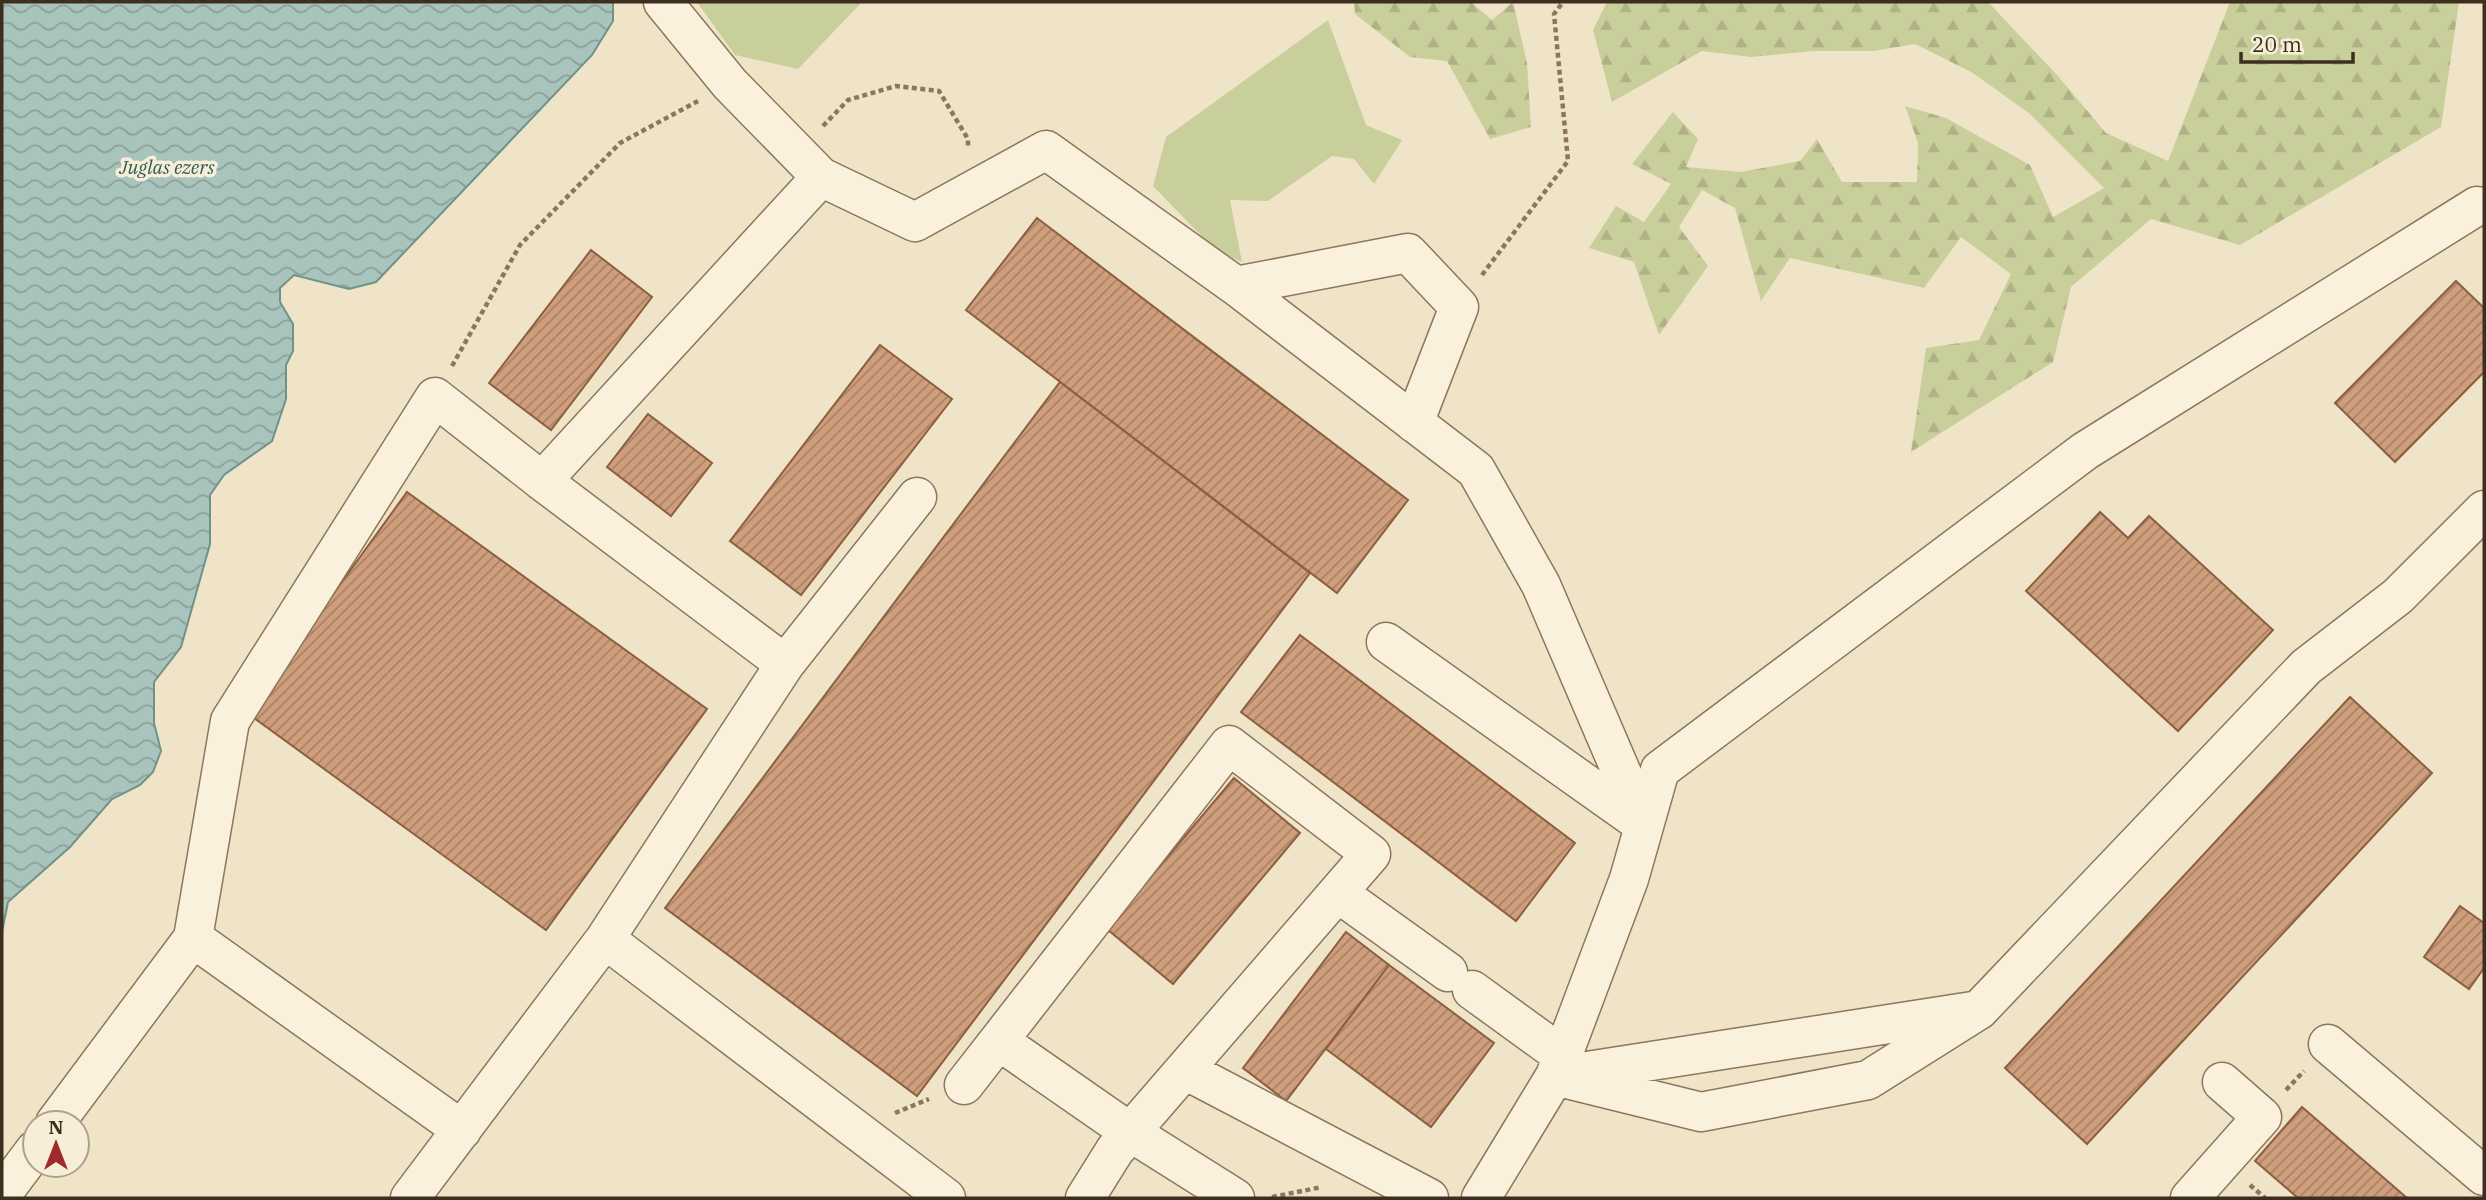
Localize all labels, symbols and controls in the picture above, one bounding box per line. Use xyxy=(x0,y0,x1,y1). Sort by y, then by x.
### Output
scale bar xyxy=(2241,21,2353,65)
text: 20 m xyxy=(2252,30,2302,58)
water label: Juglas ezers xyxy=(118,155,215,179)
north arrow xyxy=(21,1109,91,1179)
text: N xyxy=(48,1115,64,1139)

